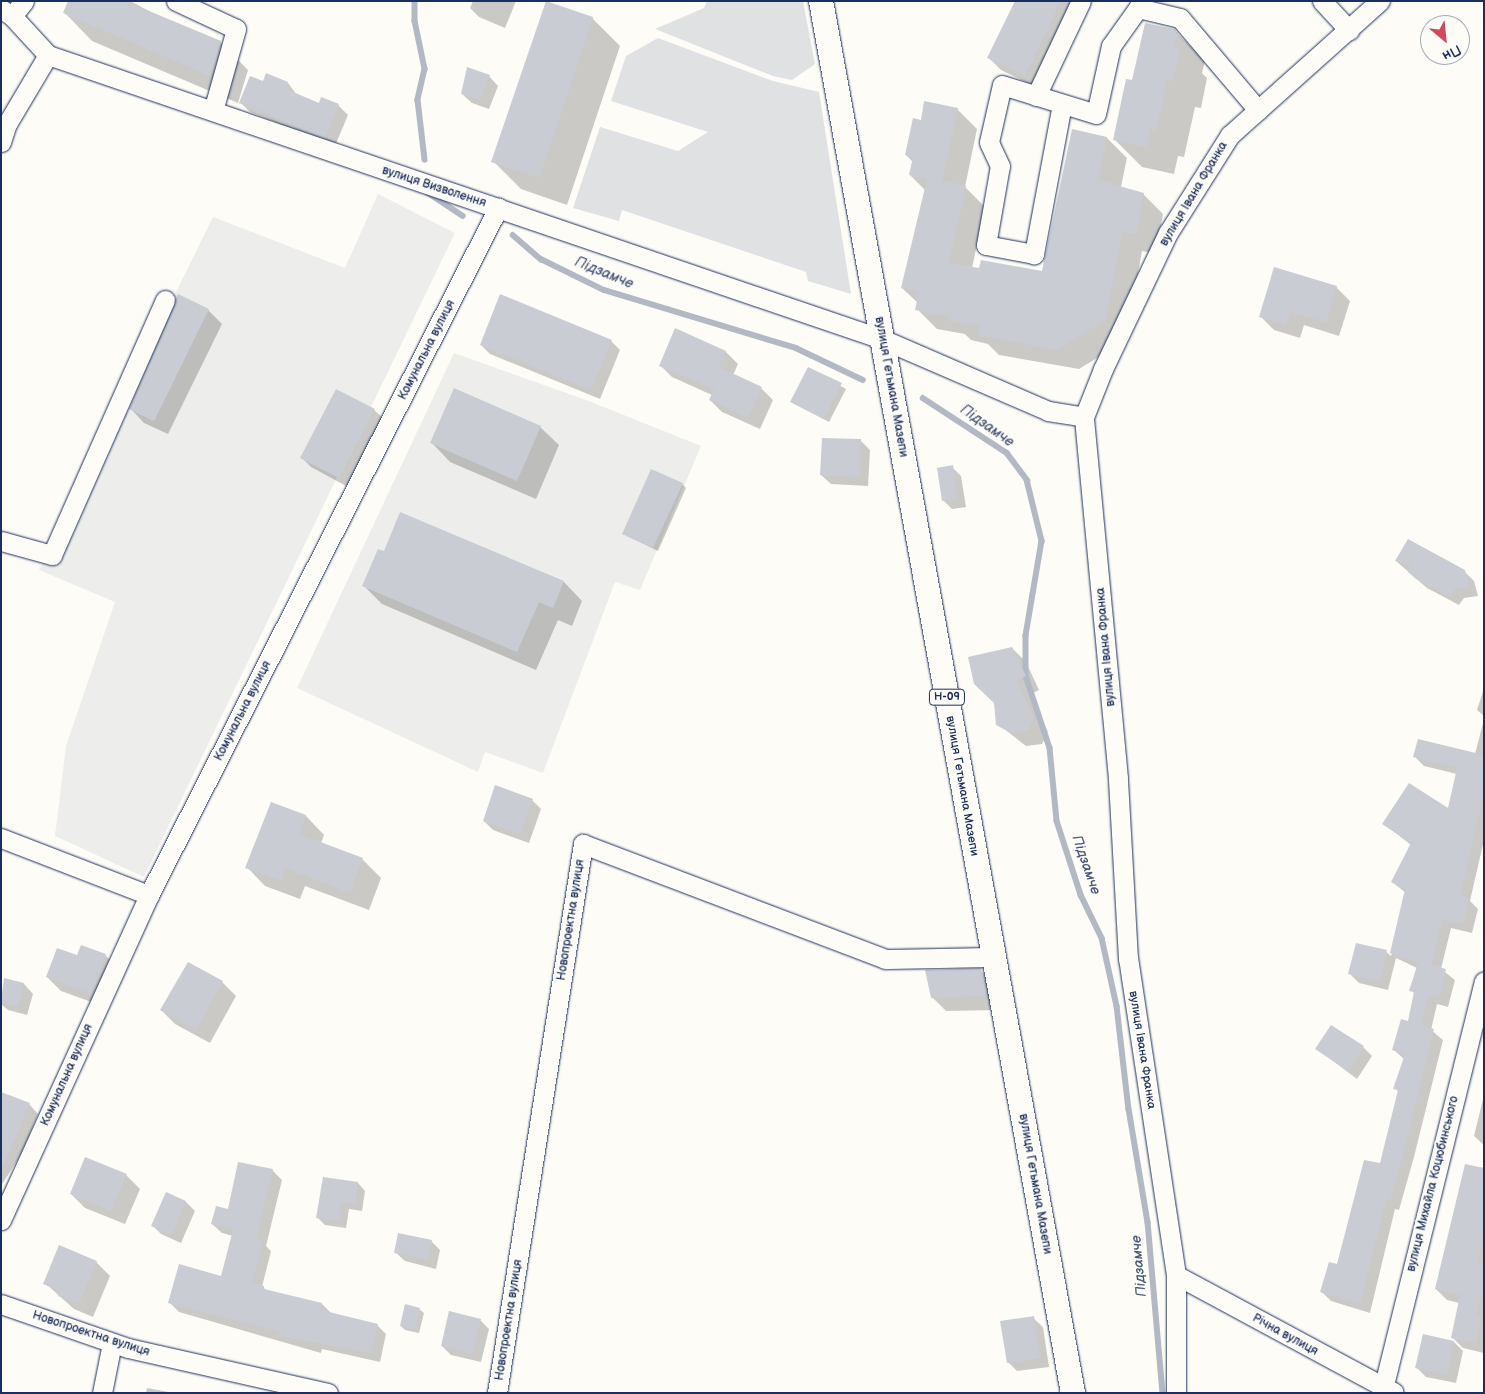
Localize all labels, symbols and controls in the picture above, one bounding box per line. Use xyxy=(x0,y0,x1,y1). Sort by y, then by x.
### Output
north arrow xyxy=(1420,15,1470,65)
text: Пн xyxy=(1440,41,1464,65)
street label: вулиця Івана Франка xyxy=(1157,139,1231,249)
street label: вулиця Визволення xyxy=(380,163,488,211)
water label: Підзамче xyxy=(572,254,636,292)
street label: Комунальна вулиця xyxy=(396,298,458,402)
street label: вулиця Гетьмана Мазепи xyxy=(872,316,910,458)
water label: Підзамче xyxy=(957,401,1017,451)
street label: вулиця Івана Франка xyxy=(1094,587,1118,707)
street label: Комунальна вулиця xyxy=(212,659,274,763)
road number: Н-09 xyxy=(928,689,966,706)
street label: вулиця Гетьмана Мазепи xyxy=(943,715,981,857)
water label: Підзамче xyxy=(1068,833,1104,897)
street label: Новопроектна вулиця xyxy=(554,858,588,982)
street label: вулиця Івана Франка xyxy=(1126,990,1158,1110)
street label: Комунальна вулиця xyxy=(38,1022,96,1128)
street label: вулиця Михайла Коцюбинського xyxy=(1404,1095,1462,1273)
street label: вулиця Гетьмана Мазепи xyxy=(1016,1113,1054,1255)
water label: Підзамче xyxy=(1128,1235,1150,1297)
street label: Новопроектна вулиця xyxy=(492,1258,526,1382)
street label: Новопроектна вулиця xyxy=(31,1308,151,1360)
street label: Річна вулиця xyxy=(1250,1311,1320,1359)

